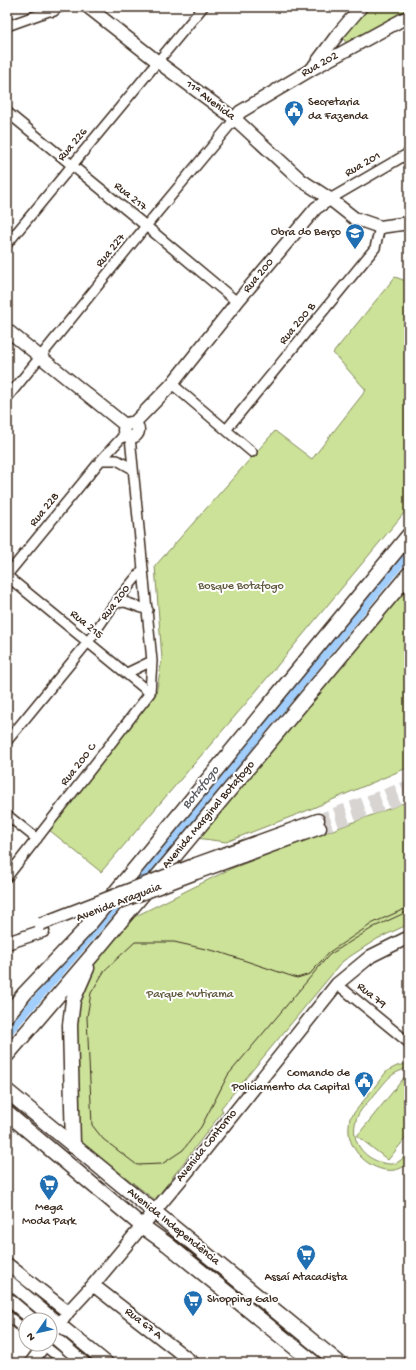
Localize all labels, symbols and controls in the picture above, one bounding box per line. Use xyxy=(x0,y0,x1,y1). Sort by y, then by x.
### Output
street label: Rua 202 xyxy=(299,49,341,81)
street label: 11ª Avenida xyxy=(182,77,238,124)
place label: Secretaria da Fazenda xyxy=(308,96,369,124)
public building icon: Secretaria da Fazenda xyxy=(283,99,305,127)
street label: Rua 226 xyxy=(55,125,92,165)
street label: Rua 201 xyxy=(343,149,384,181)
street label: Rua 217 xyxy=(111,179,150,215)
school or university icon: Obra do Berço xyxy=(344,222,366,250)
place label: Obra do Berço xyxy=(271,226,341,240)
street label: Rua 227 xyxy=(93,231,129,271)
street label: Rua 200 xyxy=(240,256,278,296)
street label: Rua 200 B xyxy=(277,300,320,348)
street label: Rua 228 xyxy=(27,490,63,530)
park label: Bosque Botafogo xyxy=(197,580,284,594)
street label: Rua 200 xyxy=(98,582,134,624)
street label: Rua 215 xyxy=(67,607,105,643)
street label: Rua 200 C xyxy=(58,740,101,789)
street label: Avenida Marginal Botafogo xyxy=(160,758,258,872)
water label: Botafogo xyxy=(179,763,224,812)
street label: Avenida Araguaia xyxy=(75,880,164,926)
street label: Rua 79 xyxy=(354,980,388,1012)
park label: Parque Mutirama xyxy=(146,988,234,1002)
place label: Comando de Policiamento da Capital xyxy=(231,1067,351,1095)
public building icon: Comando de Policiamento da Capital xyxy=(353,1070,375,1098)
street label: Avenida Contorno xyxy=(174,1107,240,1185)
supermarket icon: Mega Moda Park xyxy=(38,1173,60,1201)
street label: Avenida Independência xyxy=(124,1185,222,1269)
place label: Mega Moda Park xyxy=(22,1201,78,1229)
supermarket icon: Assaí Atacadista xyxy=(295,1243,317,1271)
place label: Assaí Atacadista xyxy=(264,1271,348,1285)
supermarket icon: Shopping Galo xyxy=(182,1289,204,1317)
place label: Shopping Galo xyxy=(207,1293,278,1307)
street label: Rua 67 A xyxy=(121,1305,165,1344)
north arrow xyxy=(18,1312,58,1352)
text: N xyxy=(24,1330,38,1343)

